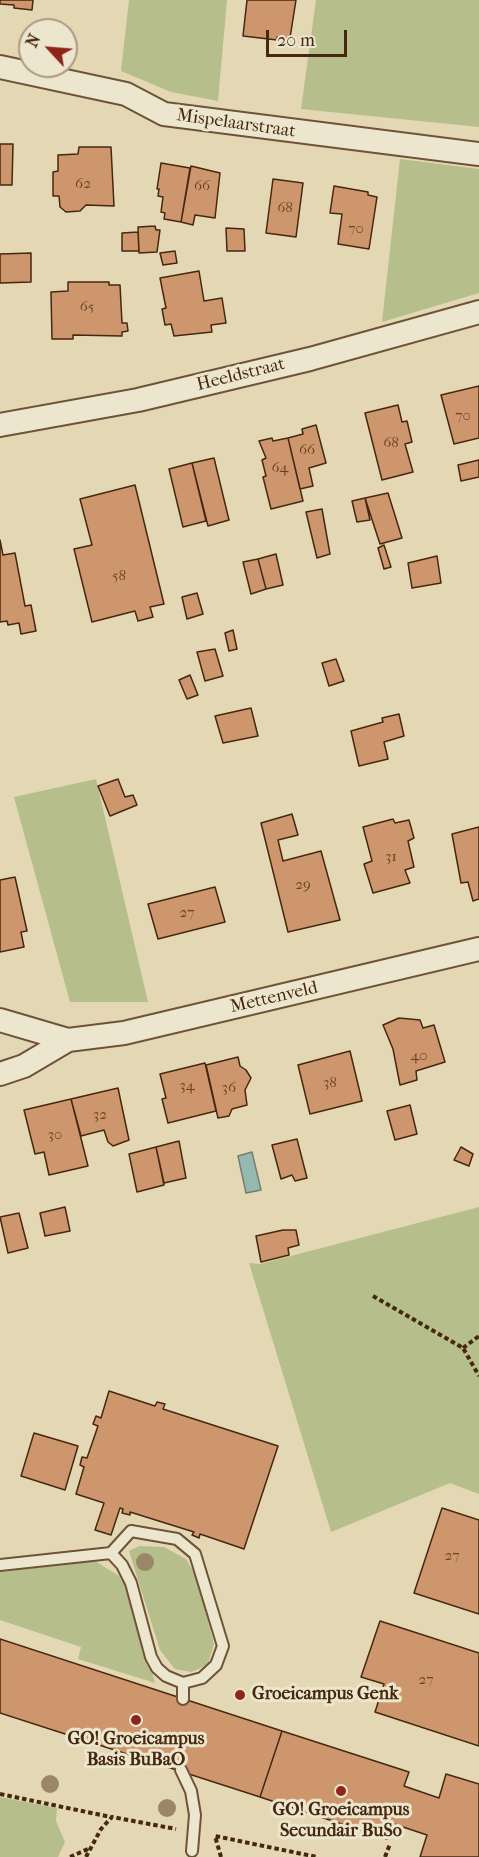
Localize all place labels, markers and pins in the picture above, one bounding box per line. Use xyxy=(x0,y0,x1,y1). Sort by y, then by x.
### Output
place label: Groeicampus Genk xyxy=(252,1684,398,1706)
marker: Groeicampus Genk xyxy=(233,1688,247,1702)
marker: GO! Groeicampus Basis BuBaO xyxy=(129,1713,143,1727)
place label: GO! Groeicampus Basis BuBaO xyxy=(68,1729,204,1772)
marker: GO! Groeicampus Secundair BuSo xyxy=(334,1784,348,1798)
place label: GO! Groeicampus Secundair BuSo xyxy=(273,1800,409,1842)

